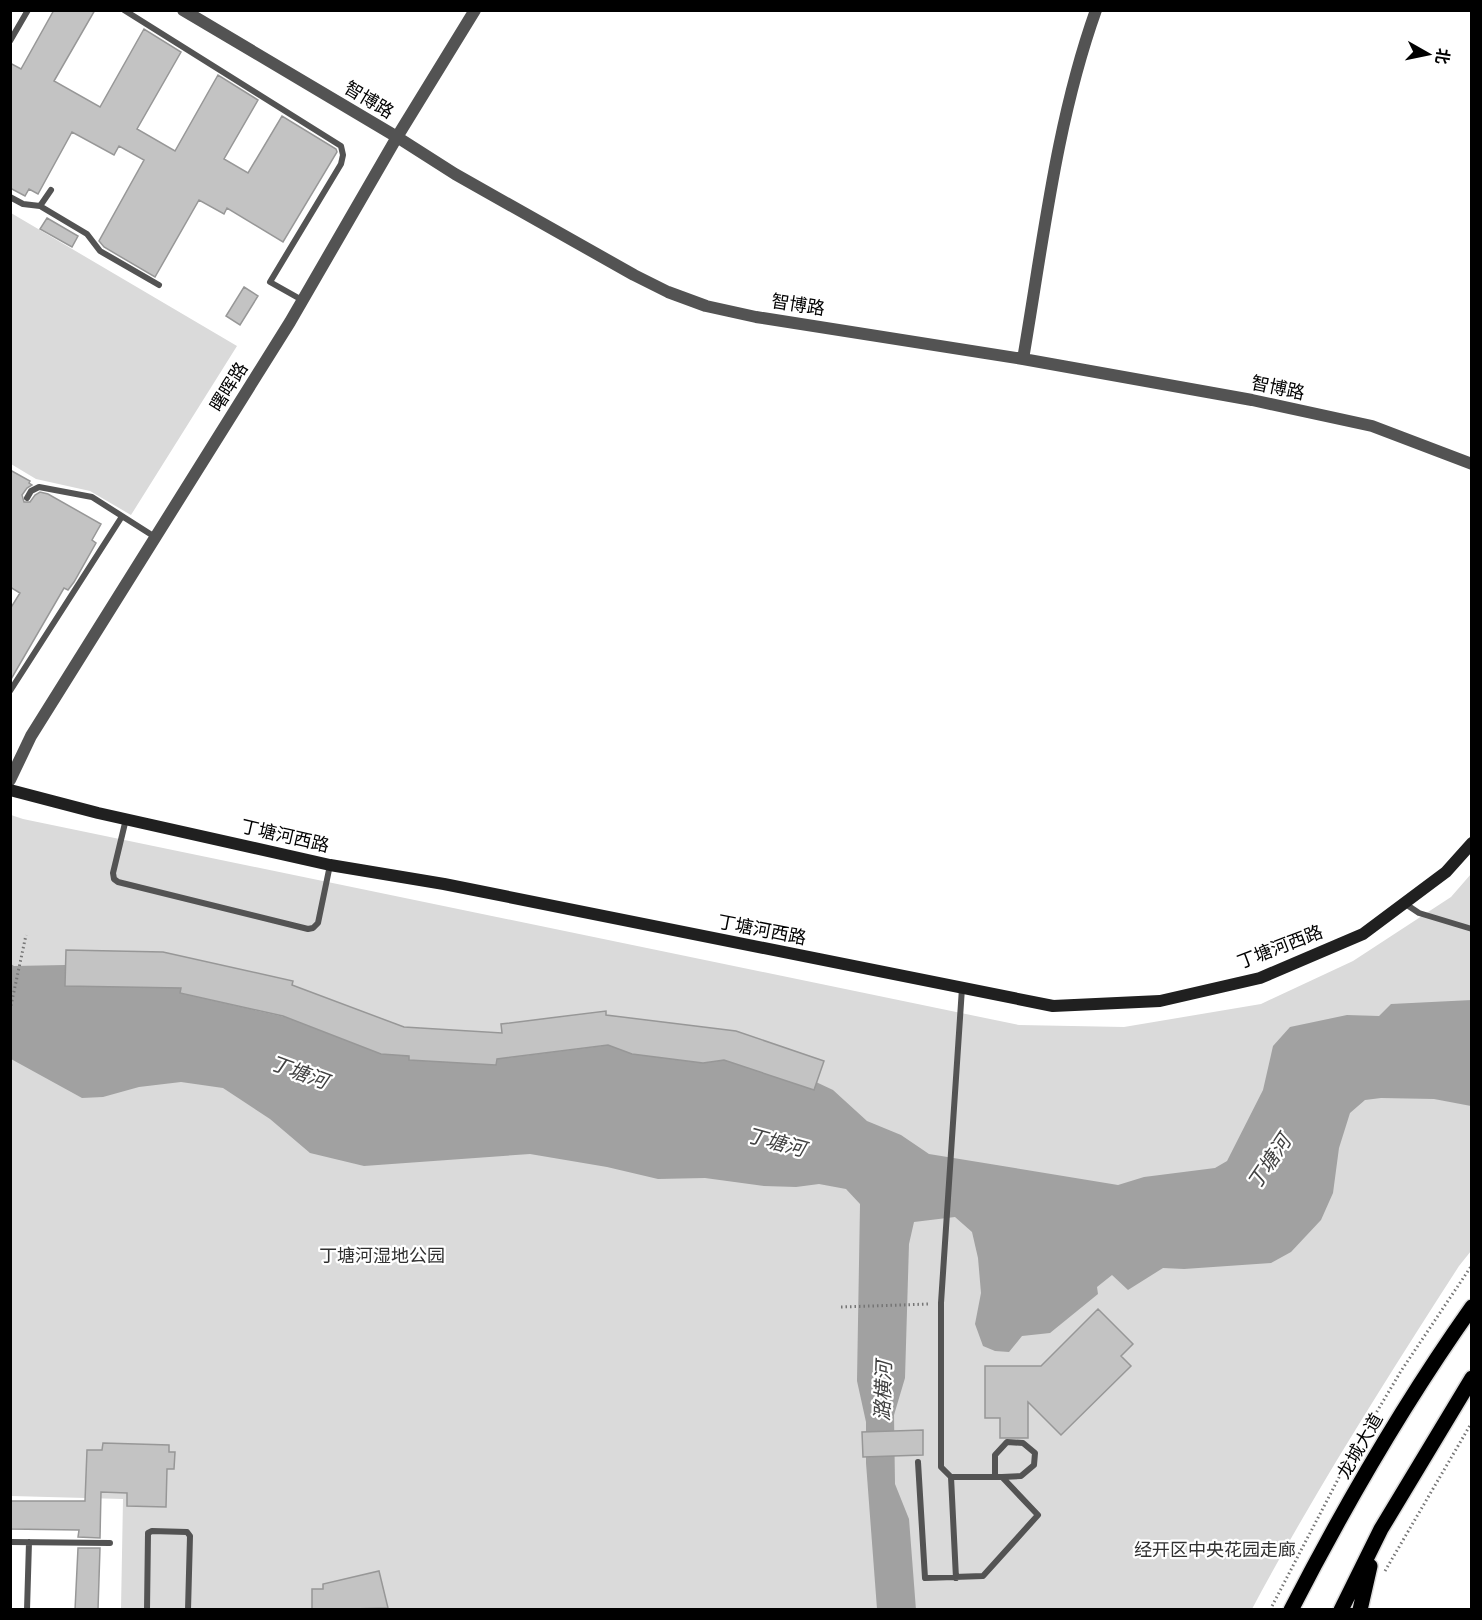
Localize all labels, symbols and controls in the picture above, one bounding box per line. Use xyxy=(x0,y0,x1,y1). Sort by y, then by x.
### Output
north arrow xyxy=(1398,24,1458,84)
text: 北 xyxy=(1432,47,1453,66)
street label: 智博路 xyxy=(340,77,398,123)
street label: 智博路 xyxy=(770,290,826,320)
street label: 曙晖路 xyxy=(205,358,253,416)
street label: 智博路 xyxy=(1249,372,1307,404)
street label: 丁塘河西路 xyxy=(239,815,331,857)
street label: 丁塘河西路 xyxy=(716,911,808,949)
street label: 丁塘河西路 xyxy=(1234,921,1326,973)
water label: 丁塘河 xyxy=(267,1050,335,1095)
water label: 丁塘河 xyxy=(744,1123,812,1162)
water label: 丁塘河 xyxy=(1242,1127,1298,1194)
park label: 丁塘河湿地公园 xyxy=(319,1245,445,1267)
water label: 潞横河 xyxy=(870,1357,896,1421)
street label: 龙城大道 xyxy=(1332,1409,1388,1483)
park label: 经开区中央花园走廊 xyxy=(1134,1539,1296,1561)

